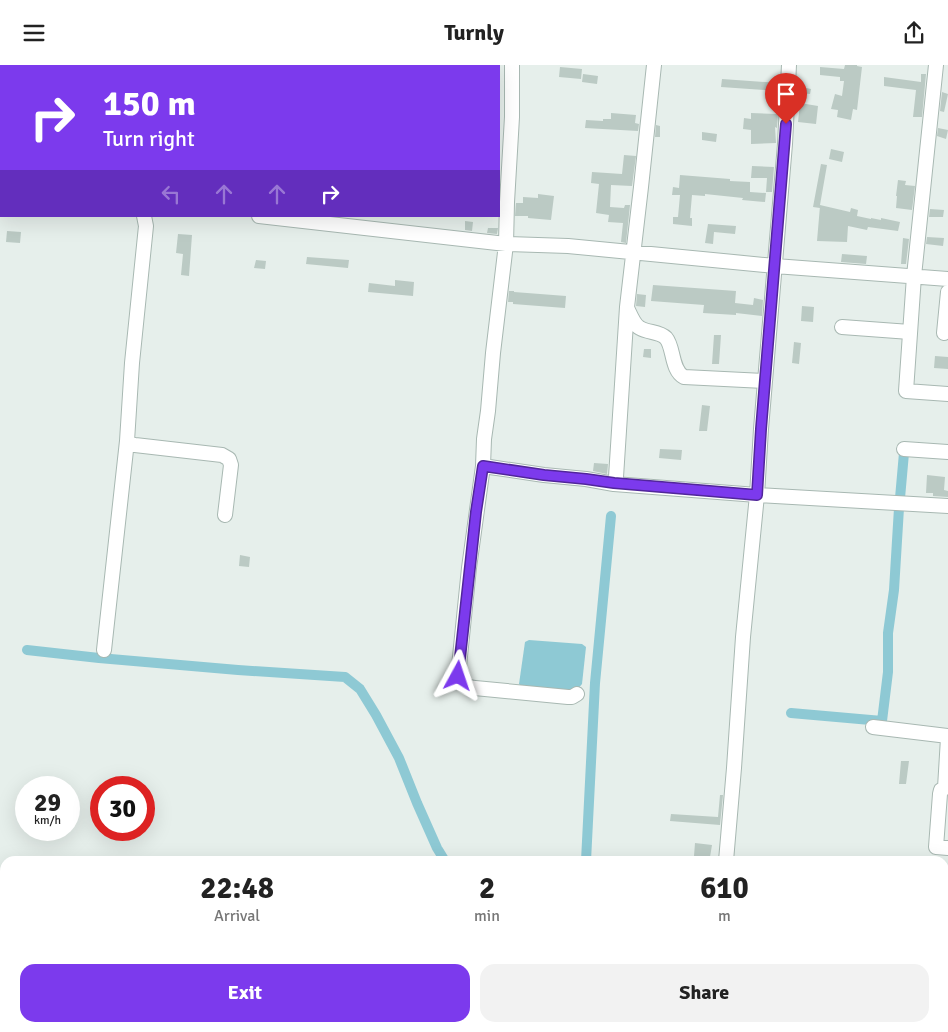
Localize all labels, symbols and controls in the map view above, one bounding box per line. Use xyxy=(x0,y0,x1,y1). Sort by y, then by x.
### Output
icon: menu xyxy=(20,19,48,47)
text: Turnly xyxy=(444,19,504,46)
icon: share xyxy=(900,19,928,47)
pin xyxy=(765,73,807,124)
icon: arrive xyxy=(772,80,800,108)
text: 150 m xyxy=(103,82,196,125)
icon: right xyxy=(20,85,85,150)
text: Turn right xyxy=(103,125,195,152)
icon: left xyxy=(157,180,185,208)
icon: ahead xyxy=(210,180,238,208)
icon: ahead xyxy=(263,180,291,208)
icon: right xyxy=(316,180,344,208)
position arrow xyxy=(431,649,483,701)
speed limit sign: 30 xyxy=(90,776,155,841)
text: 29 xyxy=(34,787,61,818)
text: km/h xyxy=(34,813,61,828)
text: 22:48 xyxy=(200,870,274,907)
text: 2 xyxy=(479,870,495,907)
text: 610 xyxy=(700,870,749,907)
text: Arrival xyxy=(214,906,260,926)
text: min xyxy=(474,906,500,926)
text: m xyxy=(718,906,731,926)
button: Exit xyxy=(20,964,470,1022)
button: Share xyxy=(480,964,929,1022)

